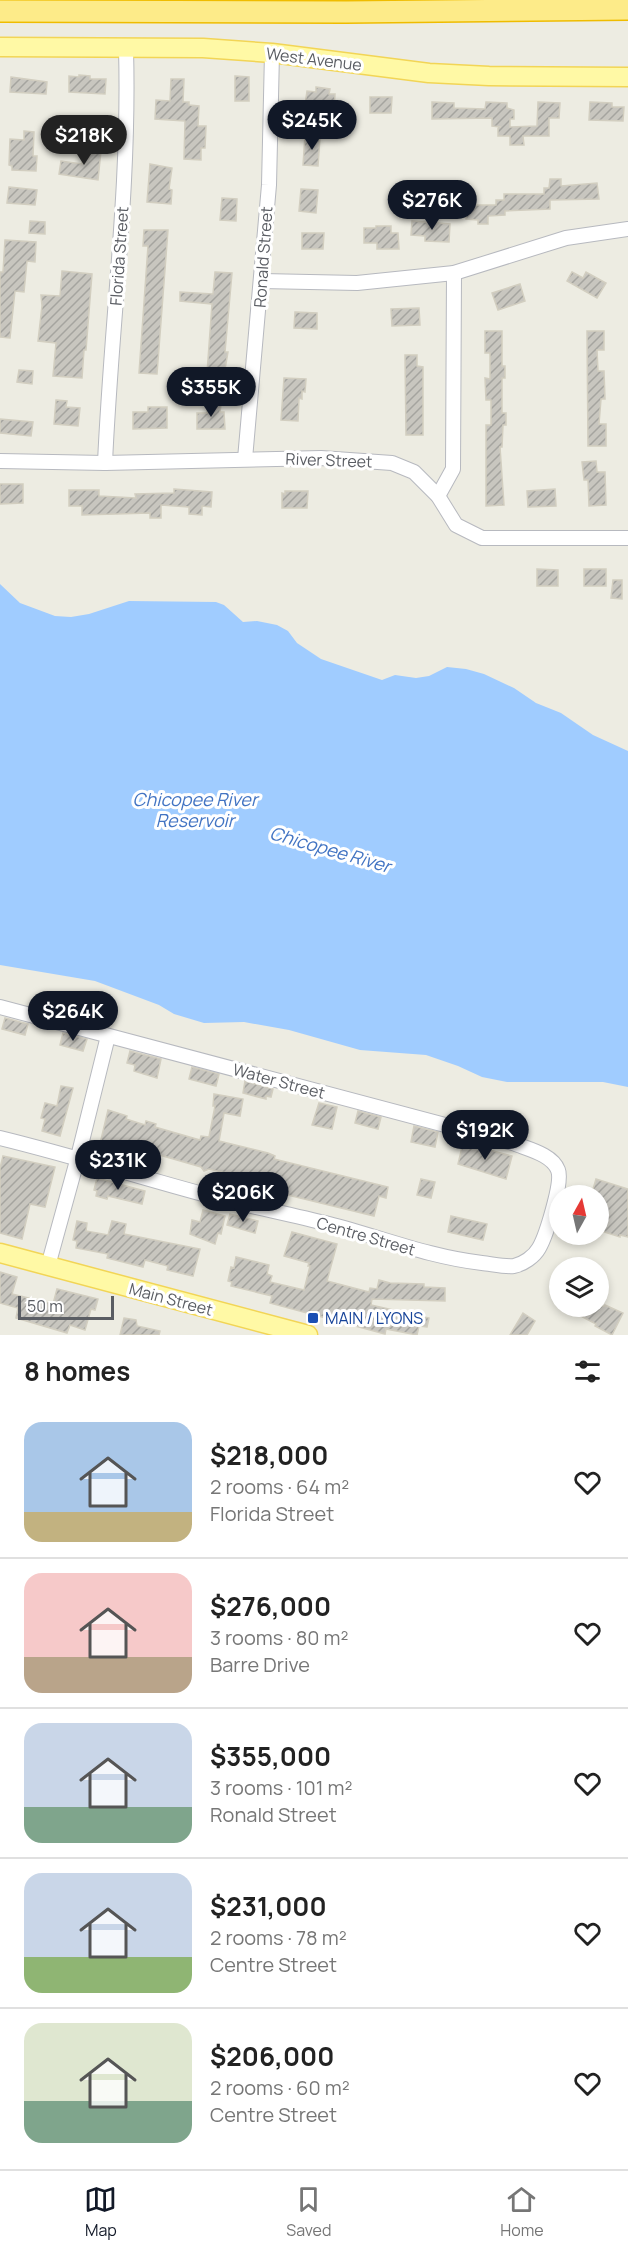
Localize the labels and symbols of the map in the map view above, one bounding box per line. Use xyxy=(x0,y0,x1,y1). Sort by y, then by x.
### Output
street label: West Avenue xyxy=(265,42,363,76)
pin: $245K xyxy=(270,100,354,151)
pin: $218K xyxy=(42,115,126,166)
pin: $276K xyxy=(390,180,474,231)
street label: Florida Street xyxy=(105,206,133,306)
street label: Ronald Street xyxy=(248,206,278,308)
pin: $355K xyxy=(169,367,253,418)
street label: River Street xyxy=(285,447,373,473)
water label: Chicopee River Reservoir xyxy=(133,787,260,832)
water label: Chicopee River xyxy=(267,820,396,878)
pin: $264K xyxy=(31,991,115,1042)
street label: Water Street xyxy=(230,1058,328,1104)
pin: $192K xyxy=(443,1110,527,1161)
pin: $231K xyxy=(76,1140,160,1191)
pin: $206K xyxy=(201,1172,285,1223)
north arrow xyxy=(549,1185,609,1245)
street label: Centre Street xyxy=(314,1211,418,1261)
street label: Main Street xyxy=(127,1277,215,1321)
scale bar xyxy=(18,1293,114,1320)
place label: MAIN / LYONS xyxy=(325,1307,423,1329)
marker: MAIN / LYONS xyxy=(306,1311,320,1325)

